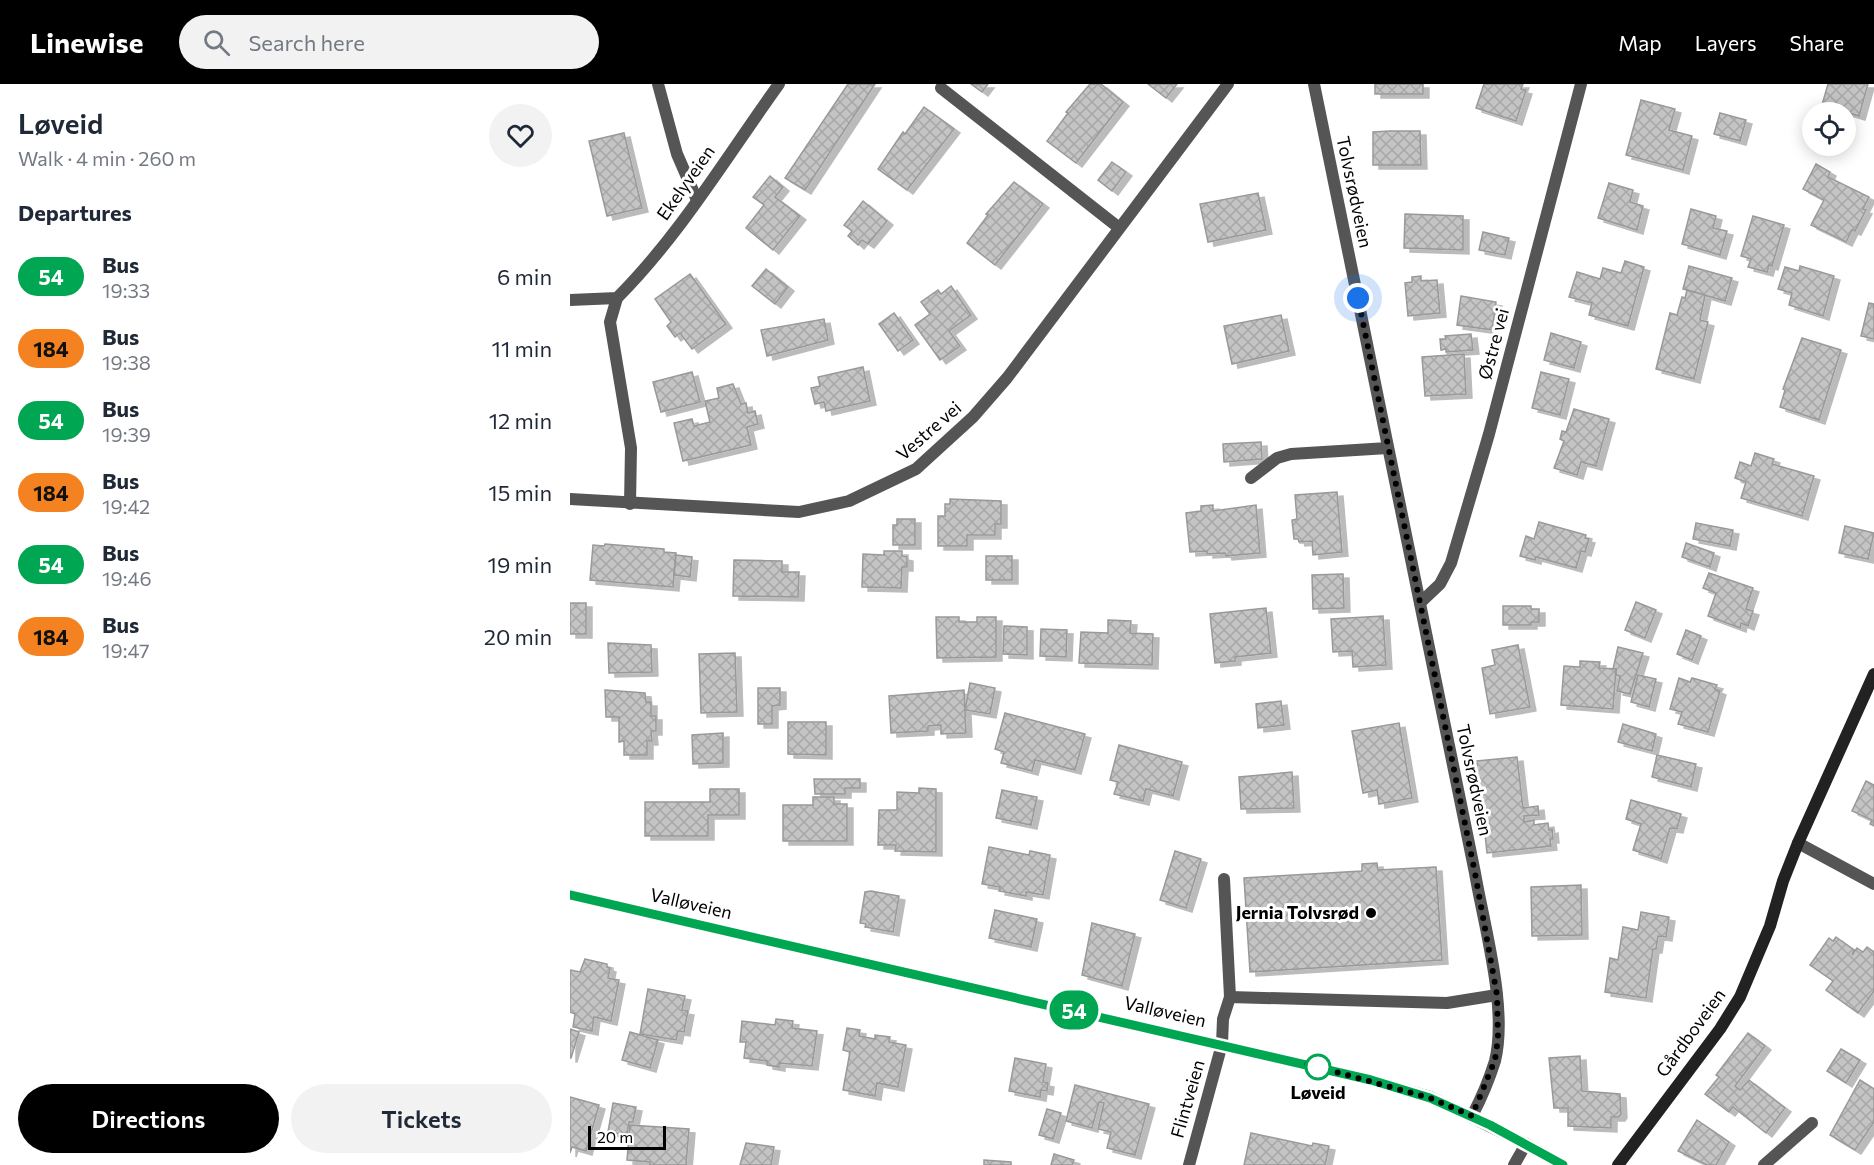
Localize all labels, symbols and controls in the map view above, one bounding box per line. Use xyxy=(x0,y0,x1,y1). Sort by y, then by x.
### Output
search box xyxy=(179,15,599,69)
text: Linewise xyxy=(30,25,143,59)
icon: search xyxy=(200,26,233,59)
text: Search here xyxy=(248,29,365,56)
text: Map xyxy=(1618,30,1662,55)
text: Layers xyxy=(1695,30,1757,55)
text: Share xyxy=(1790,30,1844,55)
map controls xyxy=(1802,102,1856,156)
button: locate xyxy=(1802,102,1856,156)
button: heart xyxy=(489,104,552,167)
text: Løveid xyxy=(18,106,103,140)
street label: Tolvsrødveien xyxy=(1332,134,1378,250)
street label: Ekelyveien xyxy=(651,141,719,224)
text: Walk · 4 min · 260 m xyxy=(18,146,196,170)
text: Departures xyxy=(18,199,132,226)
text: Bus xyxy=(102,251,139,278)
text: 6 min xyxy=(497,263,552,290)
text: 54 xyxy=(38,264,64,289)
text: 19:33 xyxy=(102,278,150,302)
your location xyxy=(1343,283,1373,313)
street label: Østre vei xyxy=(1473,306,1513,382)
text: Bus xyxy=(102,323,139,350)
text: 11 min xyxy=(492,335,552,362)
text: 184 xyxy=(33,336,69,361)
text: 19:38 xyxy=(102,350,151,374)
text: Bus xyxy=(102,395,139,422)
street label: Vestre vei xyxy=(891,396,965,464)
text: 12 min xyxy=(489,407,552,434)
text: 54 xyxy=(38,408,64,433)
text: 19:39 xyxy=(102,422,151,446)
text: Bus xyxy=(102,467,139,494)
text: 15 min xyxy=(488,479,552,506)
text: 184 xyxy=(33,480,69,505)
text: 19:42 xyxy=(102,494,150,518)
text: Bus xyxy=(102,539,139,566)
text: 19 min xyxy=(488,551,552,578)
text: 54 xyxy=(38,552,64,577)
text: 19:46 xyxy=(102,566,152,590)
text: Bus xyxy=(102,611,139,638)
text: 20 min xyxy=(484,623,552,650)
text: 184 xyxy=(33,624,69,649)
text: 19:47 xyxy=(102,638,150,662)
street label: Tolvsrødveien xyxy=(1452,722,1498,838)
street label: Valløveien xyxy=(648,883,734,923)
place label: Jernia Tolvsrød xyxy=(1236,901,1359,923)
marker: Jernia Tolvsrød xyxy=(1364,906,1378,920)
street label: Gårdboveien xyxy=(1651,984,1730,1081)
line badge: 54 xyxy=(1047,990,1101,1030)
street label: Valløveien xyxy=(1122,991,1208,1031)
text: 54 xyxy=(1061,998,1087,1023)
marker: Løveid xyxy=(1305,1054,1331,1080)
street label: Flintveien xyxy=(1165,1057,1209,1140)
place label: Løveid xyxy=(1290,1081,1346,1103)
button: Directions xyxy=(18,1084,279,1153)
button: Tickets xyxy=(291,1084,552,1153)
scale bar xyxy=(588,1123,666,1150)
text: 20 m xyxy=(597,1127,633,1146)

